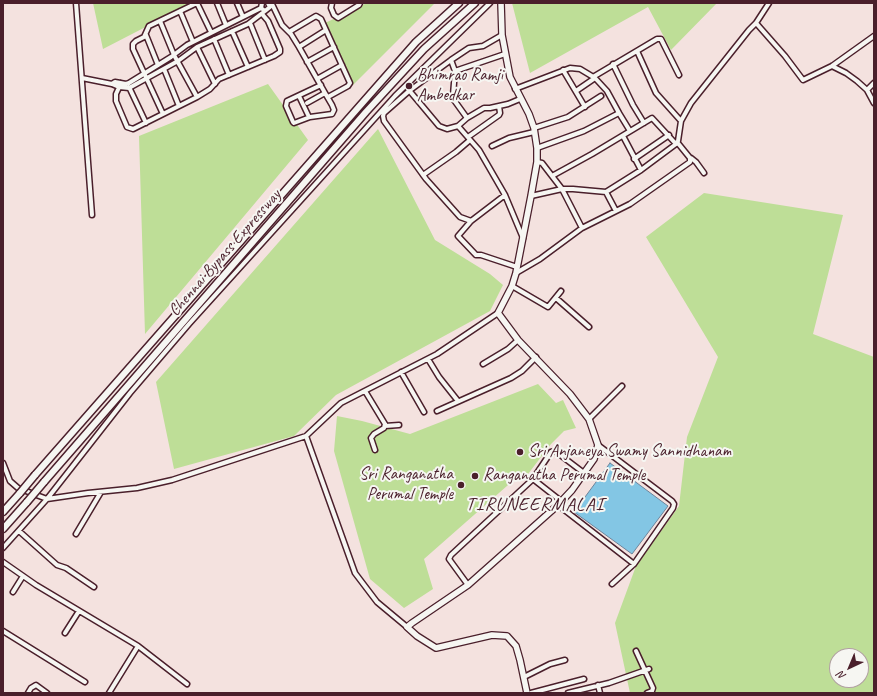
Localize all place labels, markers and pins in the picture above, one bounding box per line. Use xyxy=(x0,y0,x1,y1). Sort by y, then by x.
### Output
place label: Bhimrao Ramji Ambedkar xyxy=(417,66,503,106)
marker: Bhimrao Ramji Ambedkar xyxy=(404,81,414,91)
place label: Sri Anjaneya Swamy Sannidhanam xyxy=(528,442,731,462)
marker: Sri Anjaneya Swamy Sannidhanam xyxy=(515,447,525,457)
place label: Sri Ranganatha Perumal Temple xyxy=(359,465,453,505)
place label: Ranganatha Perumal Temple xyxy=(483,466,645,486)
marker: Ranganatha Perumal Temple xyxy=(470,471,480,481)
marker: Sri Ranganatha Perumal Temple xyxy=(456,480,466,490)

